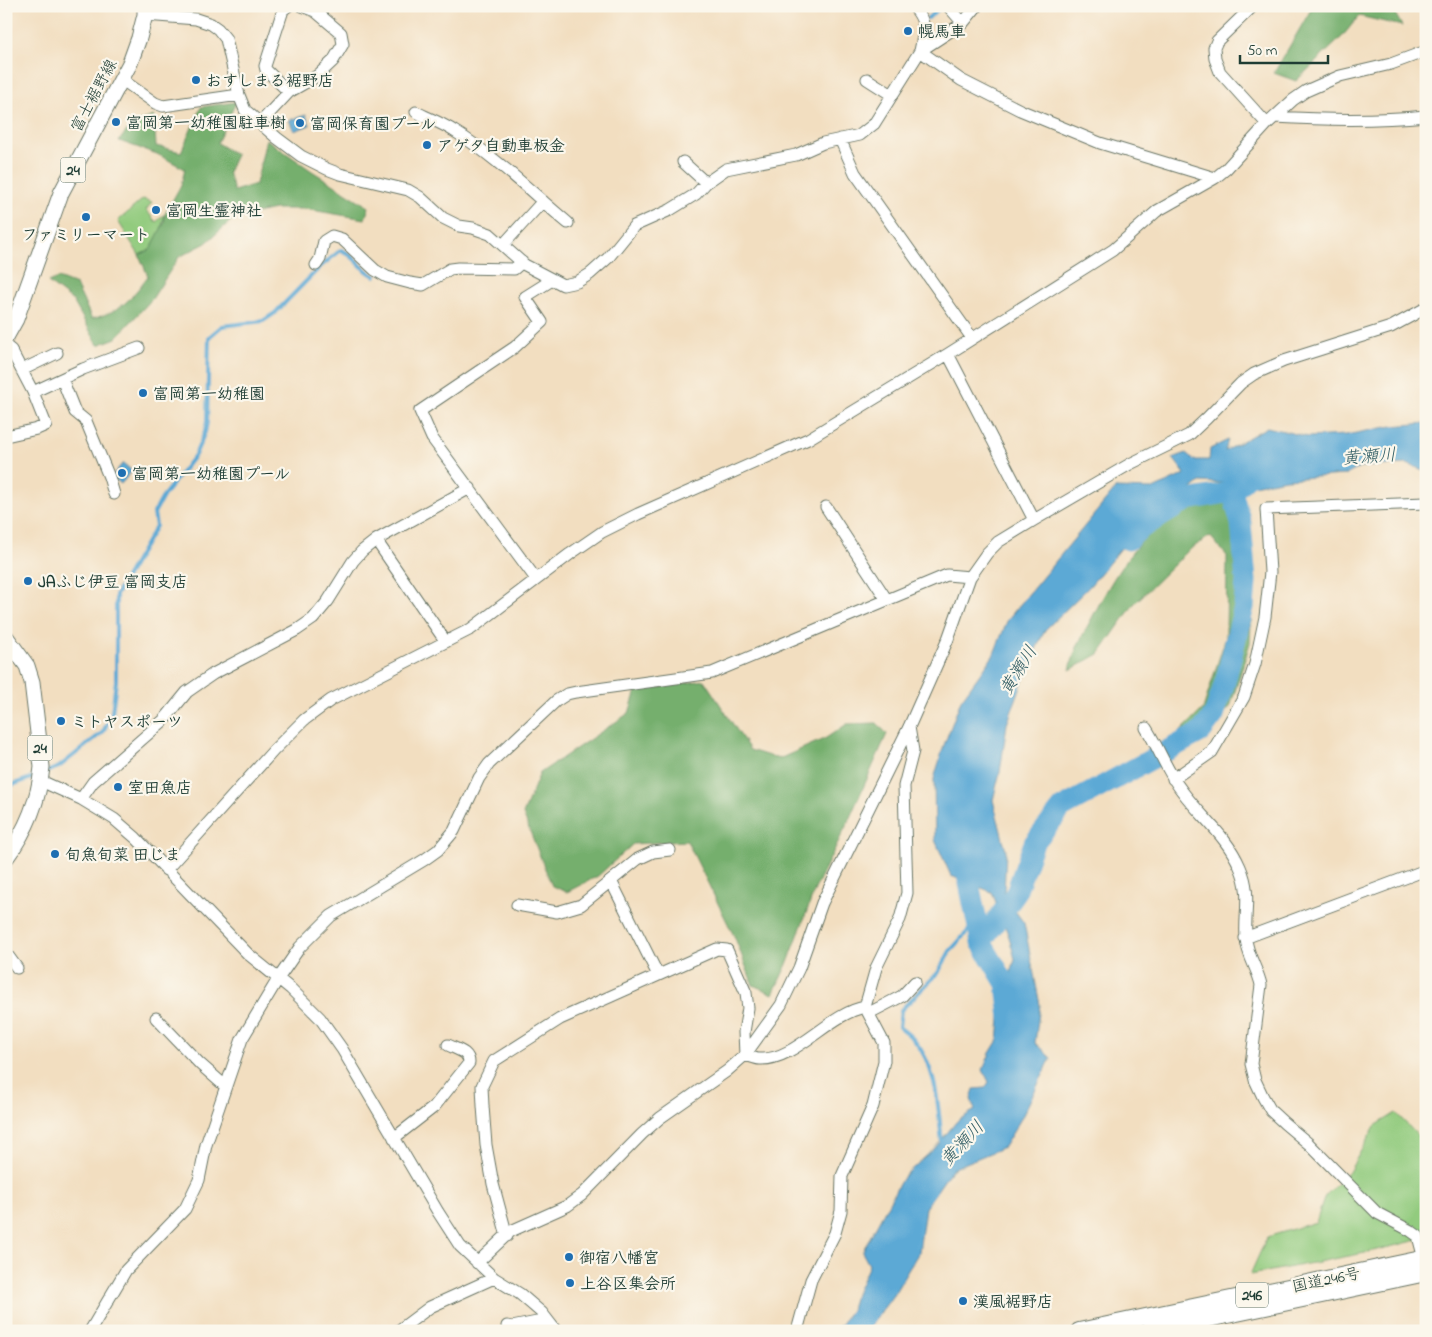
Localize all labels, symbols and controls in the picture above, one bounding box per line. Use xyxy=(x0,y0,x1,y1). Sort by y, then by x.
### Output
place label: 幌馬車 xyxy=(918,21,966,45)
marker: 幌馬車 xyxy=(902,25,914,37)
scale bar xyxy=(1240,32,1327,64)
text: 50 m xyxy=(1247,40,1278,62)
street label: 富士裾野線 xyxy=(65,55,124,137)
place label: おすしまる裾野店 xyxy=(206,70,334,94)
marker: おすしまる裾野店 xyxy=(190,74,202,86)
place label: 富岡第一幼稚園駐車樹 xyxy=(126,112,286,136)
place label: 富岡保育園プール xyxy=(310,113,436,137)
marker: 富岡第一幼稚園駐車樹 xyxy=(110,116,122,128)
marker: 富岡保育園プール xyxy=(294,117,306,129)
place label: アゲタ自動車板金 xyxy=(437,135,565,159)
marker: アゲタ自動車板金 xyxy=(421,139,433,151)
road number: 24 xyxy=(60,158,86,182)
place label: 富岡生霊神社 xyxy=(166,200,262,224)
marker: 富岡生霊神社 xyxy=(150,204,162,216)
marker: ファミリーマート xyxy=(80,211,92,223)
place label: ファミリーマート xyxy=(22,224,150,248)
place label: 富岡第一幼稚園 xyxy=(153,383,265,407)
marker: 富岡第一幼稚園 xyxy=(137,387,149,399)
water label: 黄瀬川 xyxy=(1341,443,1397,473)
place label: 富岡第一幼稚園プール xyxy=(132,463,290,487)
marker: 富岡第一幼稚園プール xyxy=(116,467,128,479)
place label: JAふじ伊豆 富岡支店 xyxy=(38,571,188,595)
marker: JAふじ伊豆 富岡支店 xyxy=(22,575,34,587)
water label: 黄瀬川 xyxy=(994,641,1045,701)
place label: ミトヤスポーツ xyxy=(71,711,183,735)
marker: ミトヤスポーツ xyxy=(55,715,67,727)
road number: 24 xyxy=(28,736,52,760)
place label: 室田魚店 xyxy=(128,777,192,801)
marker: 室田魚店 xyxy=(112,781,124,793)
place label: 旬魚旬菜 田じま xyxy=(65,844,181,868)
marker: 旬魚旬菜 田じま xyxy=(49,848,61,860)
water label: 黄瀬川 xyxy=(936,1116,991,1173)
place label: 御宿八幡宮 xyxy=(579,1247,659,1271)
marker: 御宿八幡宮 xyxy=(563,1251,575,1263)
street label: 国道246号 xyxy=(1290,1262,1363,1300)
place label: 上谷区集会所 xyxy=(580,1273,676,1297)
marker: 上谷区集会所 xyxy=(564,1277,576,1289)
road number: 246 xyxy=(1236,1282,1268,1308)
place label: 漢風裾野店 xyxy=(973,1291,1053,1315)
marker: 漢風裾野店 xyxy=(957,1295,969,1307)

